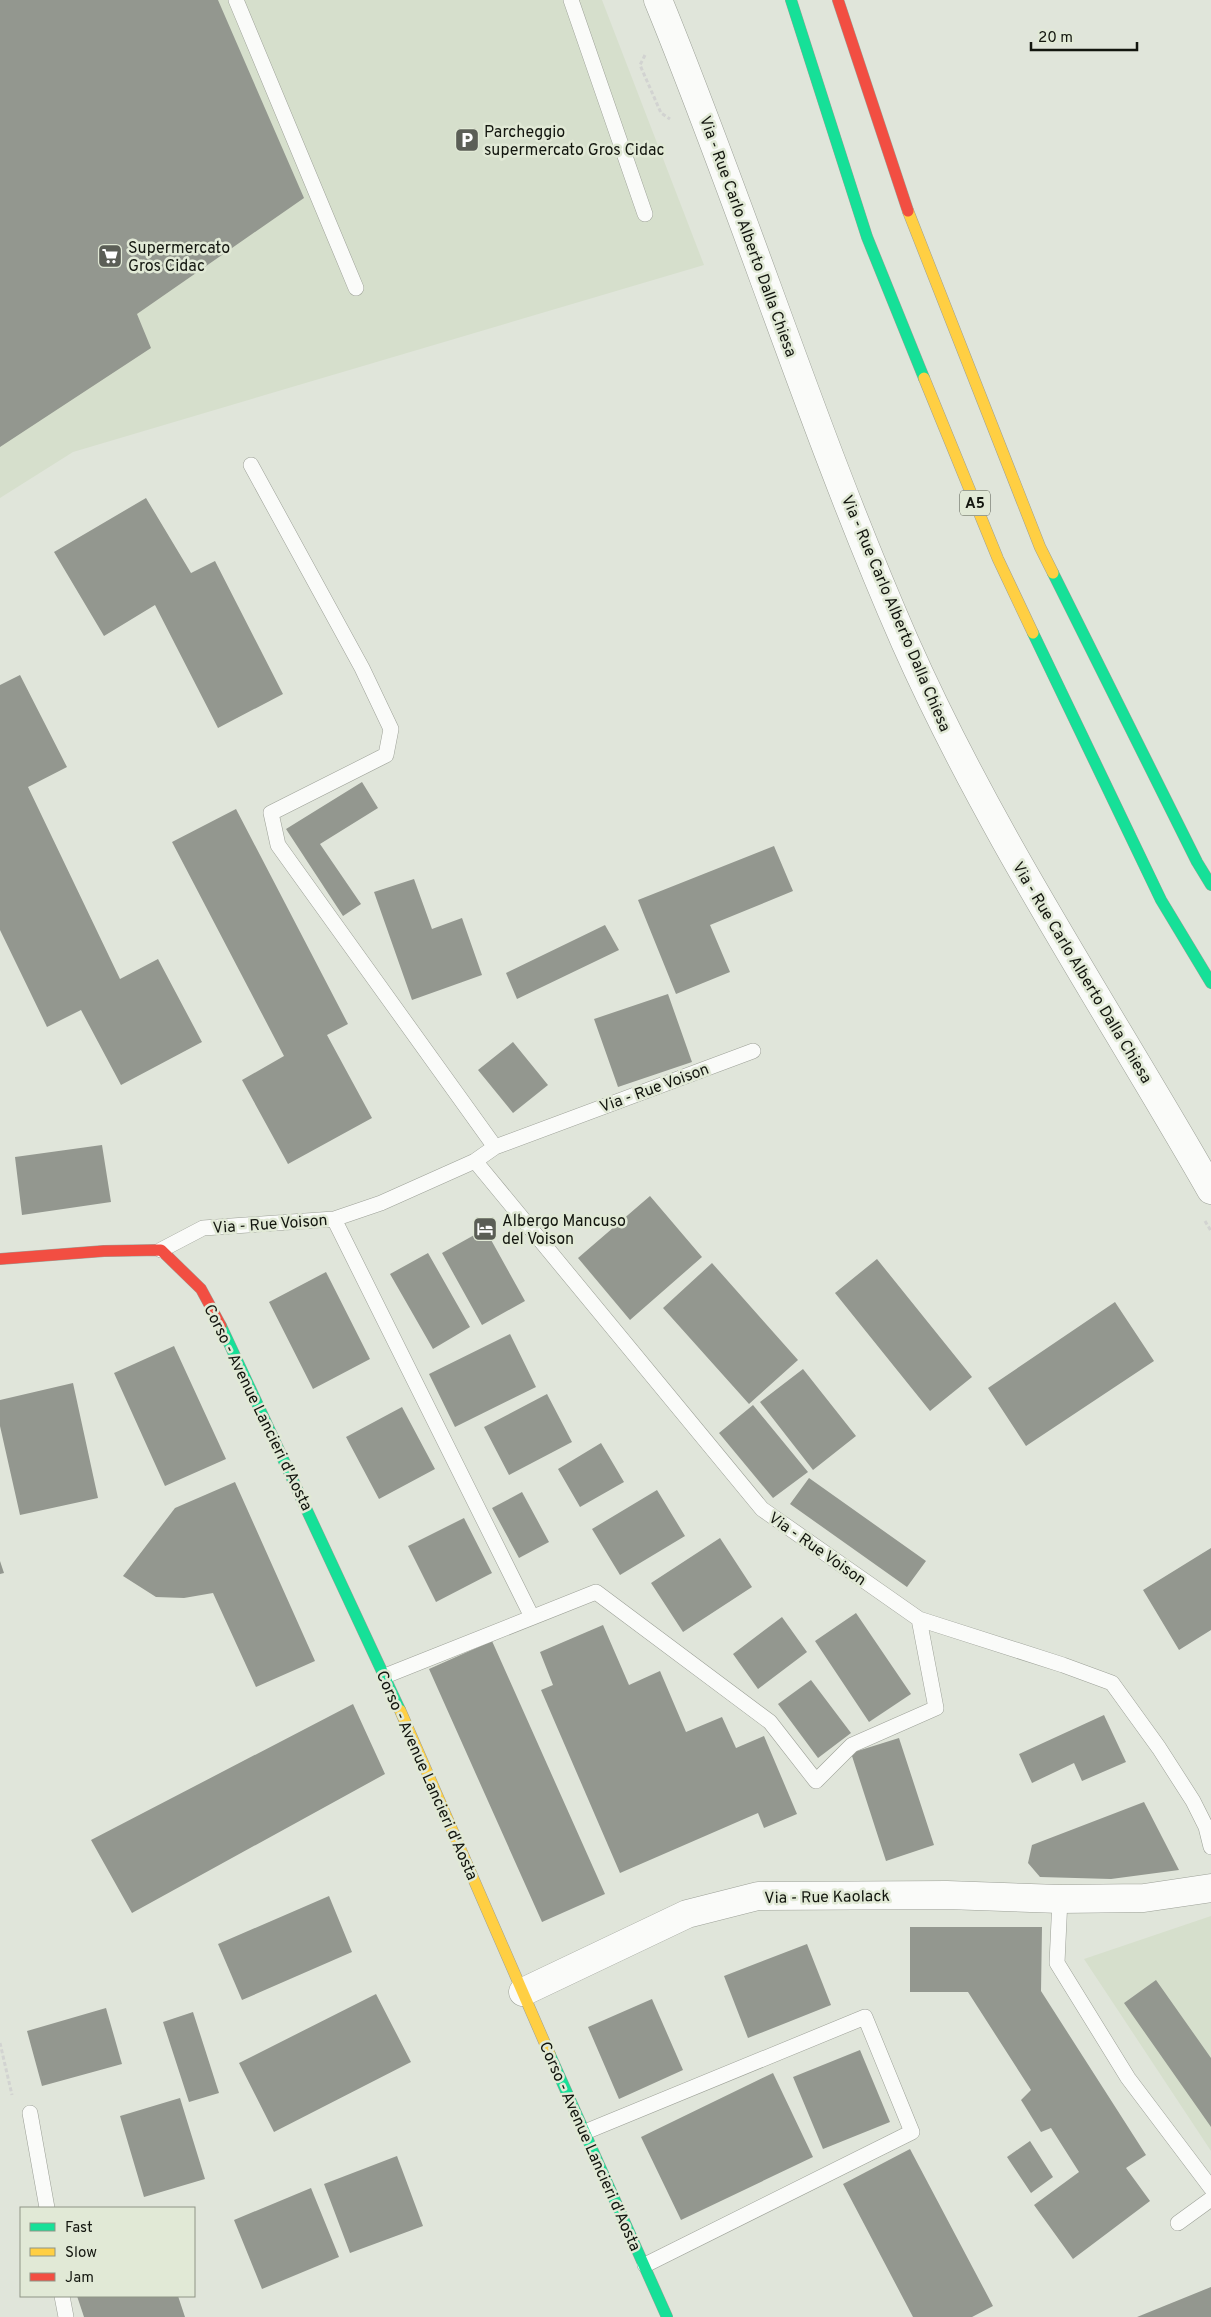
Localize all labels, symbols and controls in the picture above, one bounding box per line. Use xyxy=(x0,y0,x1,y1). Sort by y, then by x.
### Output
scale bar xyxy=(1031,20,1137,52)
text: 20 m xyxy=(1038,29,1073,48)
street label: Via - Rue Carlo Alberto Dalla Chiesa xyxy=(694,113,800,360)
place label: Parcheggio supermercato Gros Cidac xyxy=(484,123,665,161)
parking icon: Parcheggio supermercato Gros Cidac xyxy=(454,127,480,153)
place label: Supermercato Gros Cidac xyxy=(128,239,230,277)
supermarket icon: Supermercato Gros Cidac xyxy=(97,243,123,269)
road number: A5 xyxy=(960,490,990,516)
street label: Via - Rue Carlo Alberto Dalla Chiesa xyxy=(836,492,954,735)
street label: Via - Rue Carlo Alberto Dalla Chiesa xyxy=(1007,858,1156,1088)
street label: Via - Rue Voison xyxy=(597,1060,712,1118)
street label: Via - Rue Voison xyxy=(212,1211,328,1239)
place label: Albergo Mancuso del Voison xyxy=(502,1212,626,1250)
hotel icon: Albergo Mancuso del Voison xyxy=(472,1216,498,1242)
street label: Corso - Avenue Lancieri d'Aosta xyxy=(198,1301,316,1514)
street label: Via - Rue Voison xyxy=(764,1508,870,1591)
street label: Corso - Avenue Lancieri d'Aosta xyxy=(371,1668,482,1884)
street label: Via - Rue Kaolack xyxy=(764,1887,890,1909)
street label: Corso - Avenue Lancieri d'Aosta xyxy=(534,2039,645,2255)
legend xyxy=(20,2207,195,2297)
text: Fast xyxy=(65,2219,93,2238)
text: Slow xyxy=(65,2244,97,2263)
text: Jam xyxy=(65,2269,94,2288)

